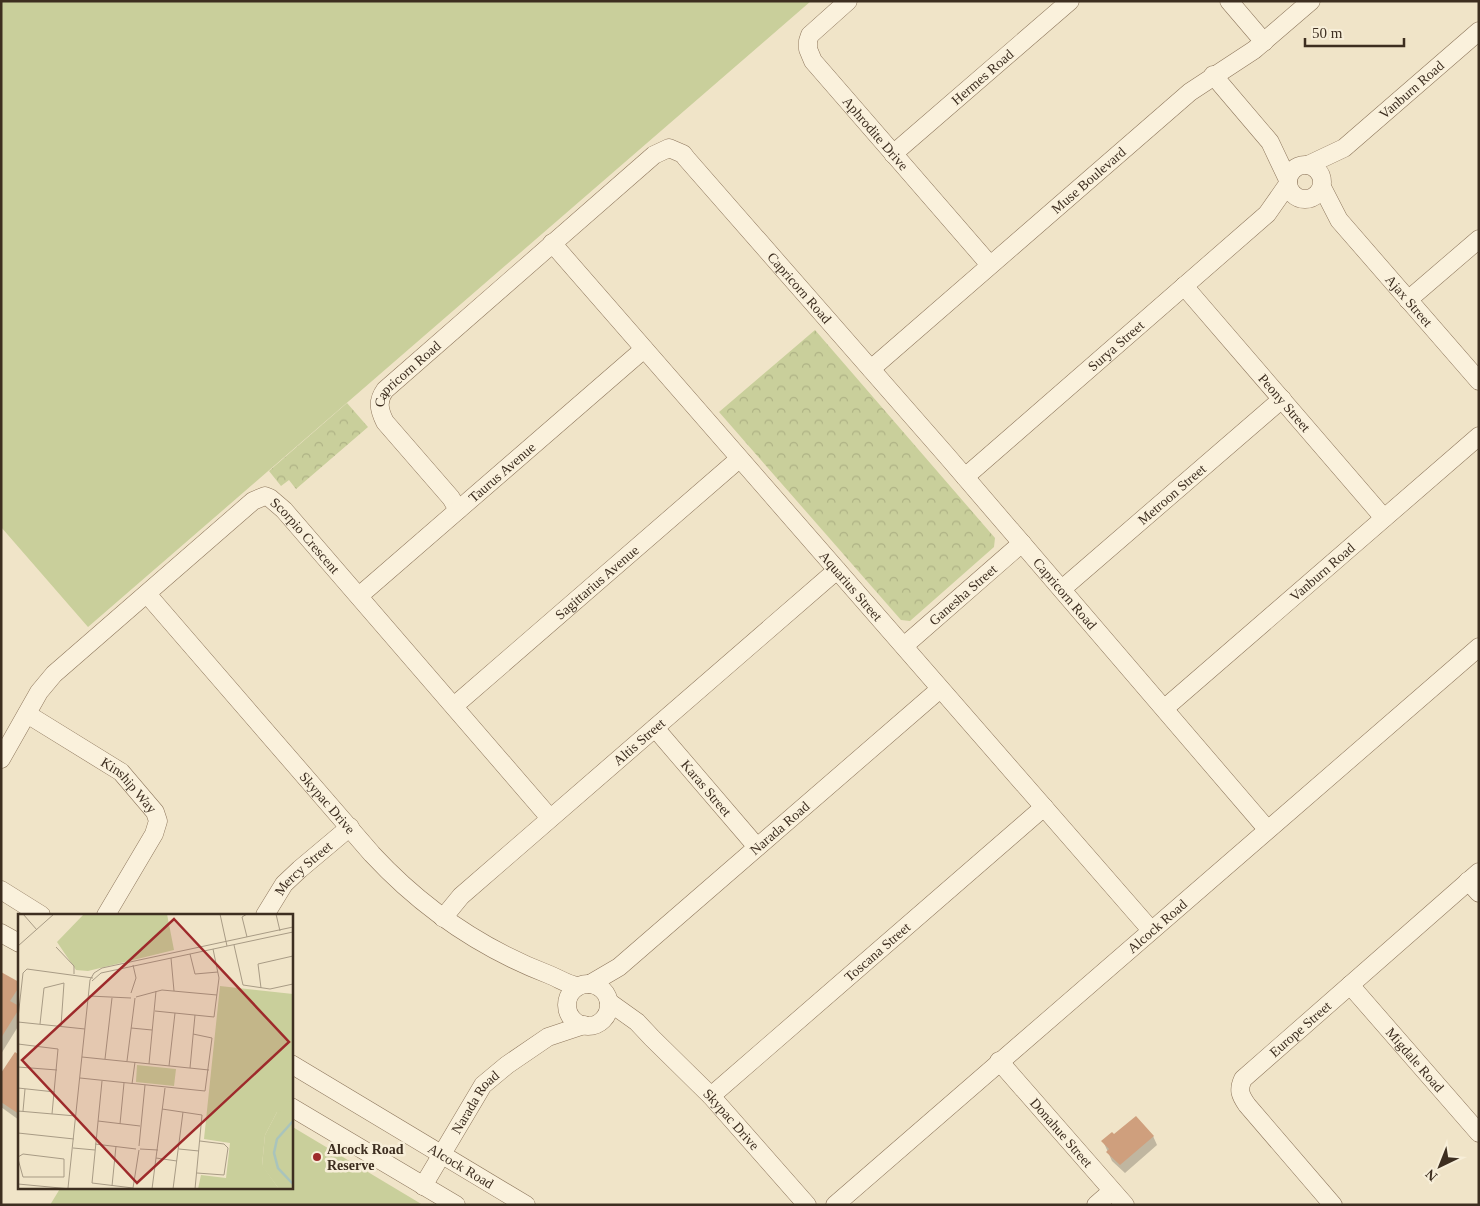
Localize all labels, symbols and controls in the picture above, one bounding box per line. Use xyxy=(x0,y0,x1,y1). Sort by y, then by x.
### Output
scale bar xyxy=(1305,15,1404,47)
text: 50 m xyxy=(1312,25,1343,41)
street label: Hermes Road xyxy=(948,46,1016,108)
street label: Vanburn Road xyxy=(1376,58,1447,122)
street label: Aphrodite Drive xyxy=(840,94,912,173)
street label: Muse Boulevard xyxy=(1048,144,1128,216)
street label: Capricorn Road xyxy=(765,249,835,326)
street label: Ajax Street xyxy=(1383,272,1436,330)
street label: Surya Street xyxy=(1085,317,1147,374)
street label: Capricorn Road xyxy=(372,338,443,408)
street label: Peony Street xyxy=(1256,371,1314,435)
street label: Taurus Avenue xyxy=(465,439,538,505)
street label: Metroon Street xyxy=(1135,461,1209,527)
street label: Scorpio Crescent xyxy=(268,495,343,576)
street label: Vanburn Road xyxy=(1287,540,1358,604)
street label: Sagittarius Avenue xyxy=(552,542,641,622)
street label: Aquarius Street xyxy=(817,548,886,624)
street label: Capricorn Road xyxy=(1030,555,1100,632)
street label: Ganesha Street xyxy=(926,561,1000,628)
street label: Altis Street xyxy=(610,715,668,768)
street label: Kinship Way xyxy=(98,754,160,816)
street label: Karas Street xyxy=(678,757,735,819)
street label: Skypac Drive xyxy=(297,769,358,837)
street label: Narada Road xyxy=(747,798,812,858)
street label: Mercy Street xyxy=(271,838,335,898)
street label: Alcock Road xyxy=(1124,896,1190,956)
inset map xyxy=(18,914,292,1188)
street label: Toscana Street xyxy=(841,919,913,984)
street label: Europe Street xyxy=(1266,998,1334,1060)
street label: Migdale Road xyxy=(1383,1025,1447,1095)
street label: Narada Road xyxy=(448,1068,502,1136)
street label: Skypac Drive xyxy=(700,1085,762,1153)
street label: Donahue Street xyxy=(1027,1095,1096,1170)
street label: Alcock Road xyxy=(425,1141,496,1191)
north arrow xyxy=(1415,1141,1465,1191)
place label: Alcock Road Reserve xyxy=(327,1142,404,1173)
marker: Alcock Road Reserve xyxy=(311,1151,323,1163)
text: N xyxy=(1423,1166,1440,1184)

